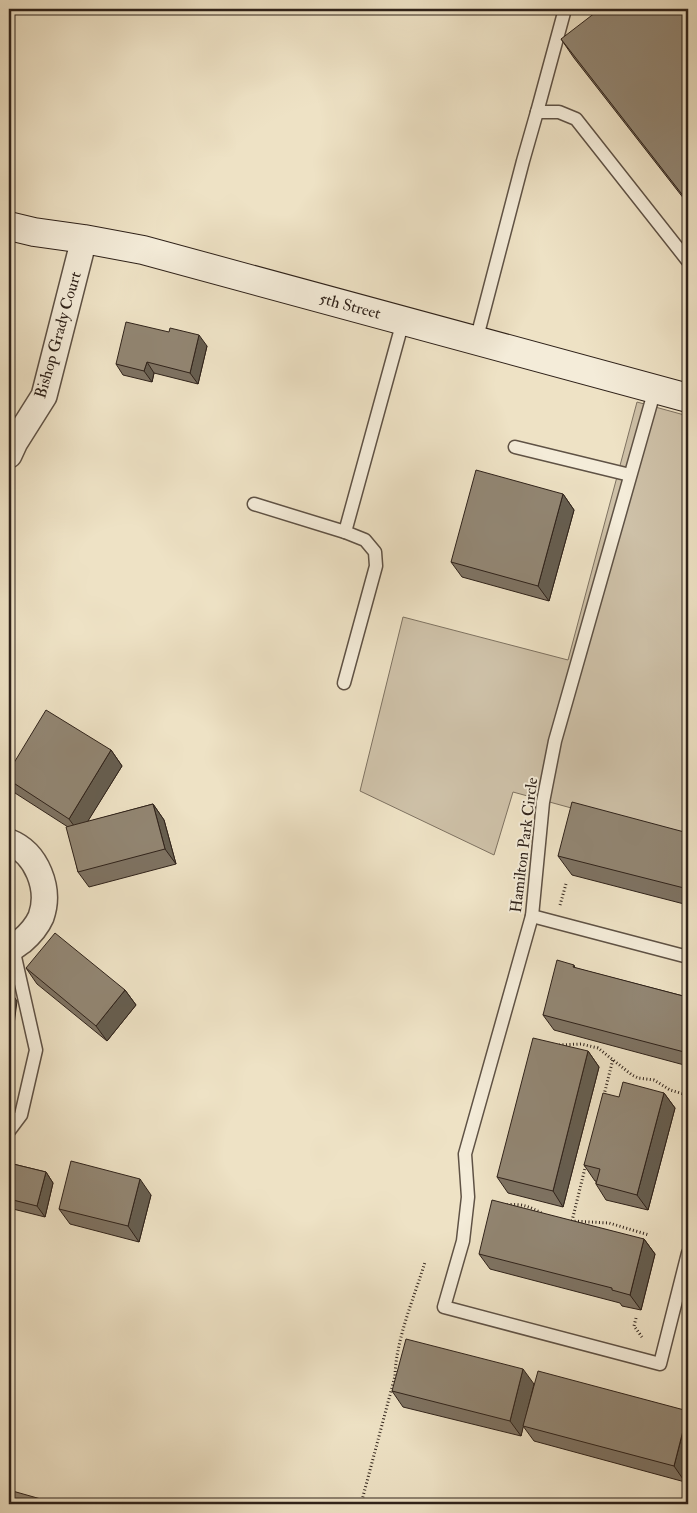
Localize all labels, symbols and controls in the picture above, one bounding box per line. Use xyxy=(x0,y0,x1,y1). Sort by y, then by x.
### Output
street label: Bishop Grady Court xyxy=(30,269,87,401)
street label: 5th Street xyxy=(317,288,383,324)
street label: Hamilton Park Circle xyxy=(506,776,542,914)

